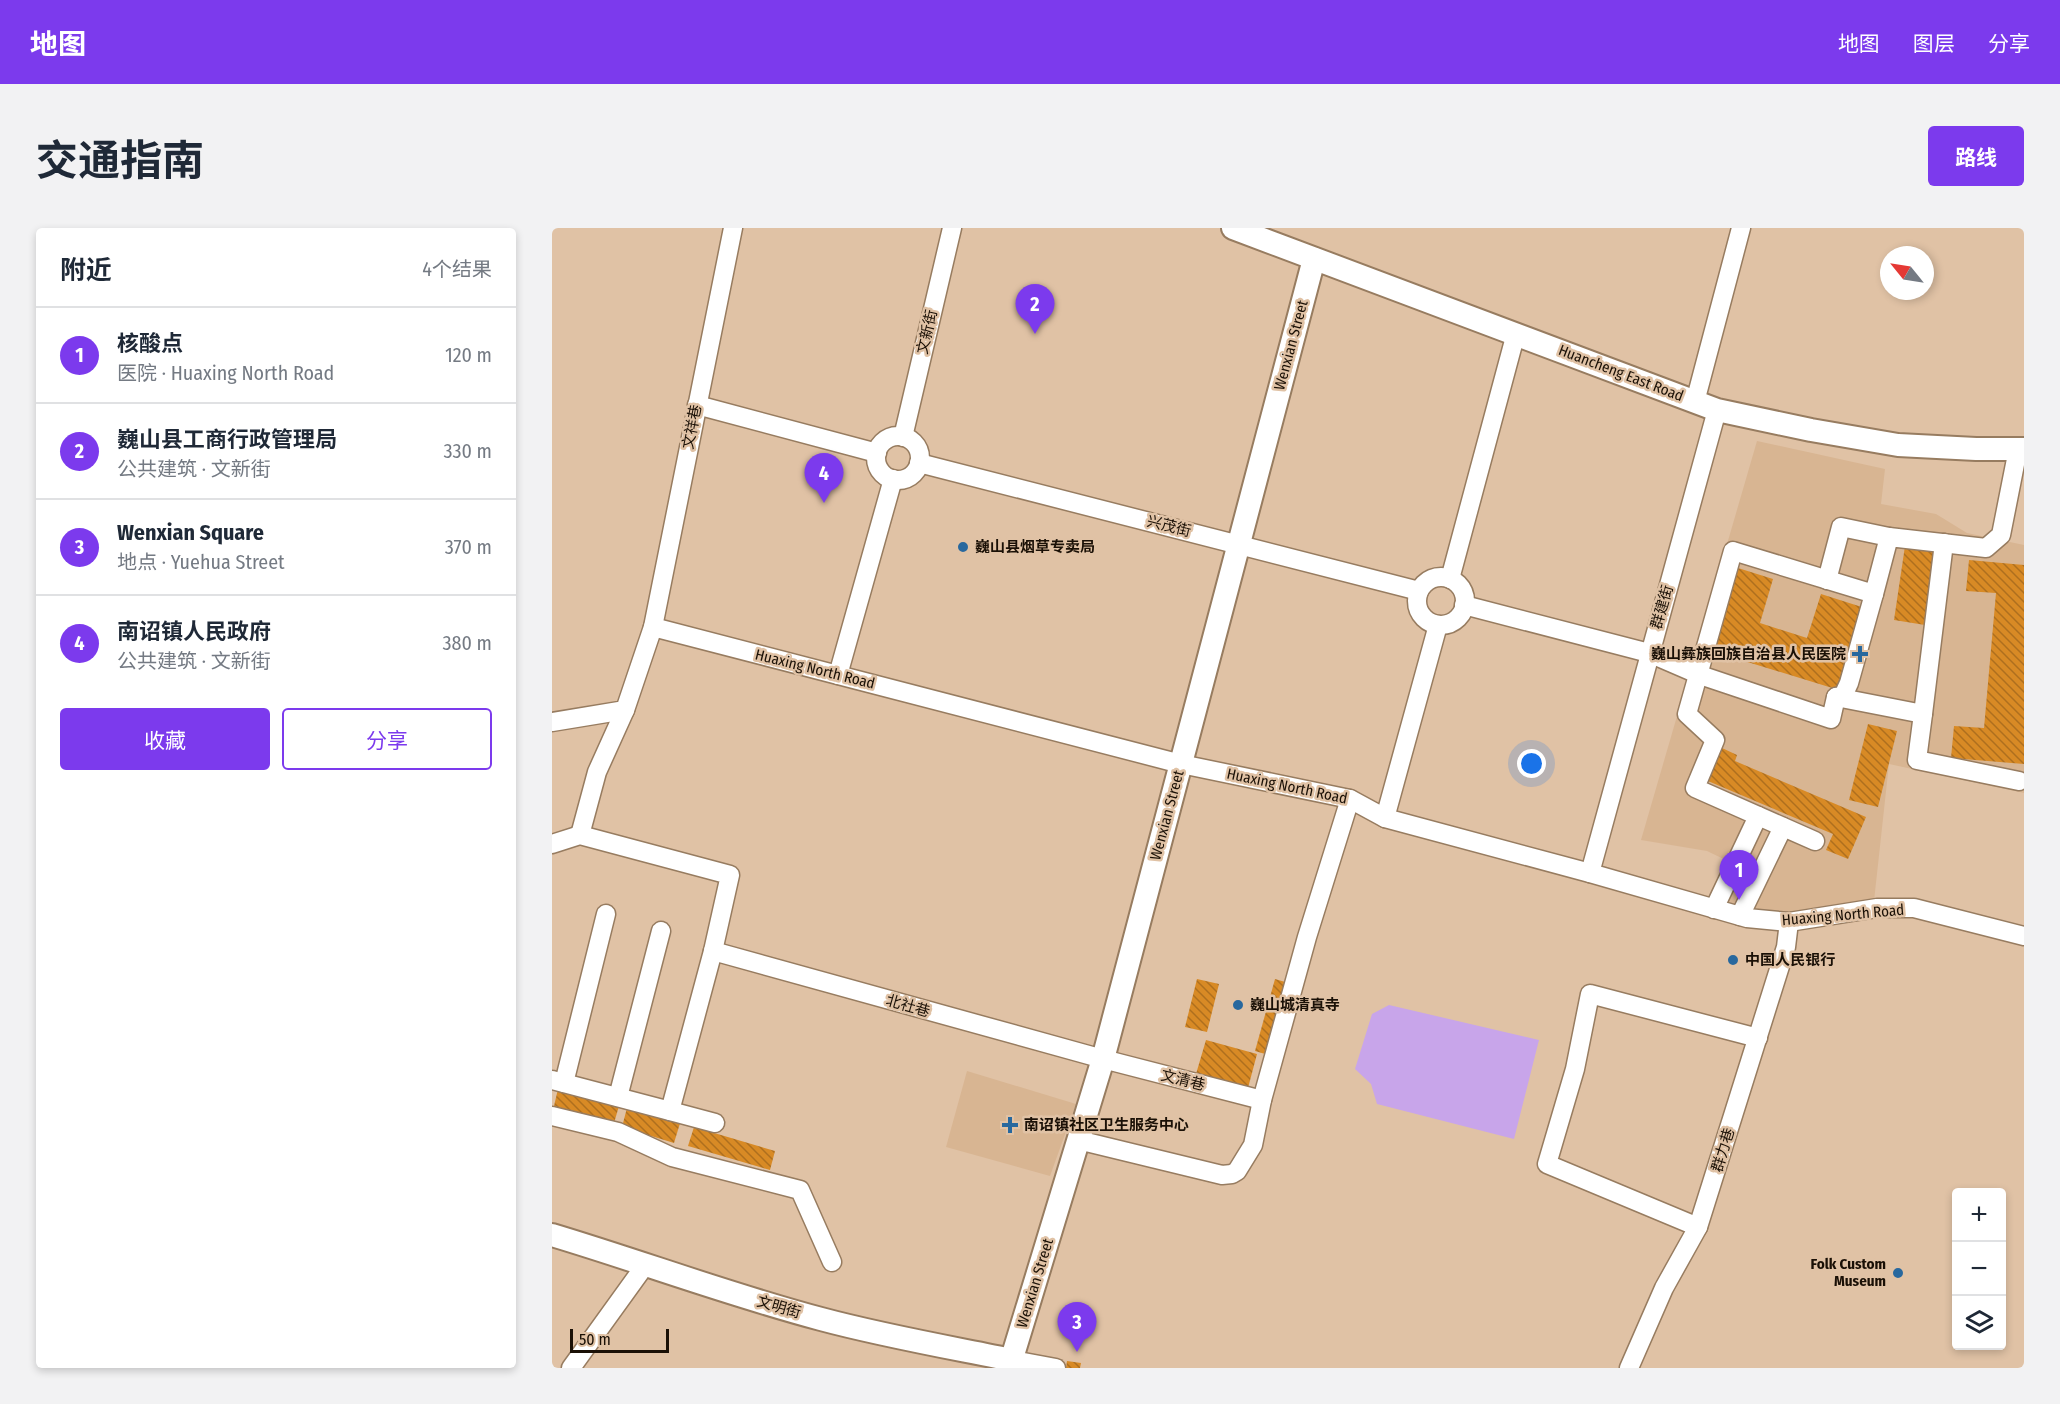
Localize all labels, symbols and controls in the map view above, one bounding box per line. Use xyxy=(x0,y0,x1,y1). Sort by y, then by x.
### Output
text: 地图 xyxy=(30,28,86,61)
text: 地图 xyxy=(1838,31,1880,57)
text: 图层 xyxy=(1913,31,1955,57)
text: 分享 xyxy=(1988,31,2030,57)
button: 路线 xyxy=(1928,126,2024,186)
text: 交通指南 xyxy=(36,136,204,186)
north arrow xyxy=(1880,246,1934,300)
text: 附近 xyxy=(60,255,112,286)
text: 4个结果 xyxy=(422,257,492,281)
pin: 2 xyxy=(1016,285,1054,334)
street label: Wenxian Street xyxy=(1270,298,1312,392)
street label: 文新街 xyxy=(913,308,941,356)
text: 核酸点 xyxy=(117,330,183,357)
street label: Huancheng East Road xyxy=(1556,341,1686,405)
text: 1 xyxy=(75,343,84,367)
text: 120 m xyxy=(445,343,492,367)
text: 医院 · Huaxing North Road xyxy=(117,361,334,385)
street label: 文祥巷 xyxy=(679,403,705,451)
text: 巍山县工商行政管理局 xyxy=(117,426,337,453)
text: 2 xyxy=(75,439,84,463)
text: 330 m xyxy=(443,439,492,463)
pin: 4 xyxy=(804,454,844,503)
text: 公共建筑 · 文新街 xyxy=(117,457,271,481)
street label: 兴茂街 xyxy=(1145,512,1193,540)
text: Wenxian Square xyxy=(117,519,264,546)
text: 3 xyxy=(75,535,84,559)
text: 370 m xyxy=(445,535,492,559)
place label: 巍山县烟草专卖局 xyxy=(975,538,1095,556)
marker: 巍山县烟草专卖局 xyxy=(956,540,970,554)
text: 地点 · Yuehua Street xyxy=(117,550,285,574)
street label: 群建街 xyxy=(1647,583,1677,631)
text: 南诏镇人民政府 xyxy=(117,618,271,645)
text: 4 xyxy=(74,631,85,655)
text: 380 m xyxy=(442,631,492,655)
street label: Huaxing North Road xyxy=(753,645,877,693)
place label: 巍山彝族回族自治县人民医院 xyxy=(1651,645,1846,663)
marker: 巍山彝族回族自治县人民医院 xyxy=(1851,645,1869,663)
text: 公共建筑 · 文新街 xyxy=(117,649,271,673)
button: 收藏 xyxy=(60,708,270,770)
button: 分享 xyxy=(282,708,492,770)
your location xyxy=(1517,749,1546,778)
street label: Huaxing North Road xyxy=(1225,764,1349,808)
street label: Wenxian Street xyxy=(1146,768,1188,862)
pin: 1 xyxy=(1720,850,1758,900)
street label: Huaxing North Road xyxy=(1781,901,1905,929)
place label: 中国人民银行 xyxy=(1745,951,1835,969)
marker: 中国人民银行 xyxy=(1726,953,1740,967)
street label: 北社巷 xyxy=(884,991,932,1021)
place label: 巍山城清真寺 xyxy=(1250,996,1340,1014)
marker: 巍山城清真寺 xyxy=(1231,998,1245,1012)
street label: 文清巷 xyxy=(1159,1066,1207,1094)
marker: 南诏镇社区卫生服务中心 xyxy=(1001,1116,1019,1134)
place label: 南诏镇社区卫生服务中心 xyxy=(1024,1116,1189,1134)
street label: 群力巷 xyxy=(1708,1126,1738,1174)
map controls xyxy=(1952,1188,2006,1350)
button: + xyxy=(1952,1188,2006,1242)
street label: Wenxian Street xyxy=(1013,1236,1057,1330)
button: − xyxy=(1952,1242,2006,1296)
place label: Folk Custom Museum xyxy=(1811,1255,1886,1290)
marker: Folk Custom Museum xyxy=(1891,1266,1905,1280)
street label: 文明街 xyxy=(755,1292,803,1322)
button: layers xyxy=(1952,1296,2006,1350)
pin: 3 xyxy=(1058,1302,1096,1352)
scale bar xyxy=(570,1326,669,1354)
text: 50 m xyxy=(579,1330,611,1349)

